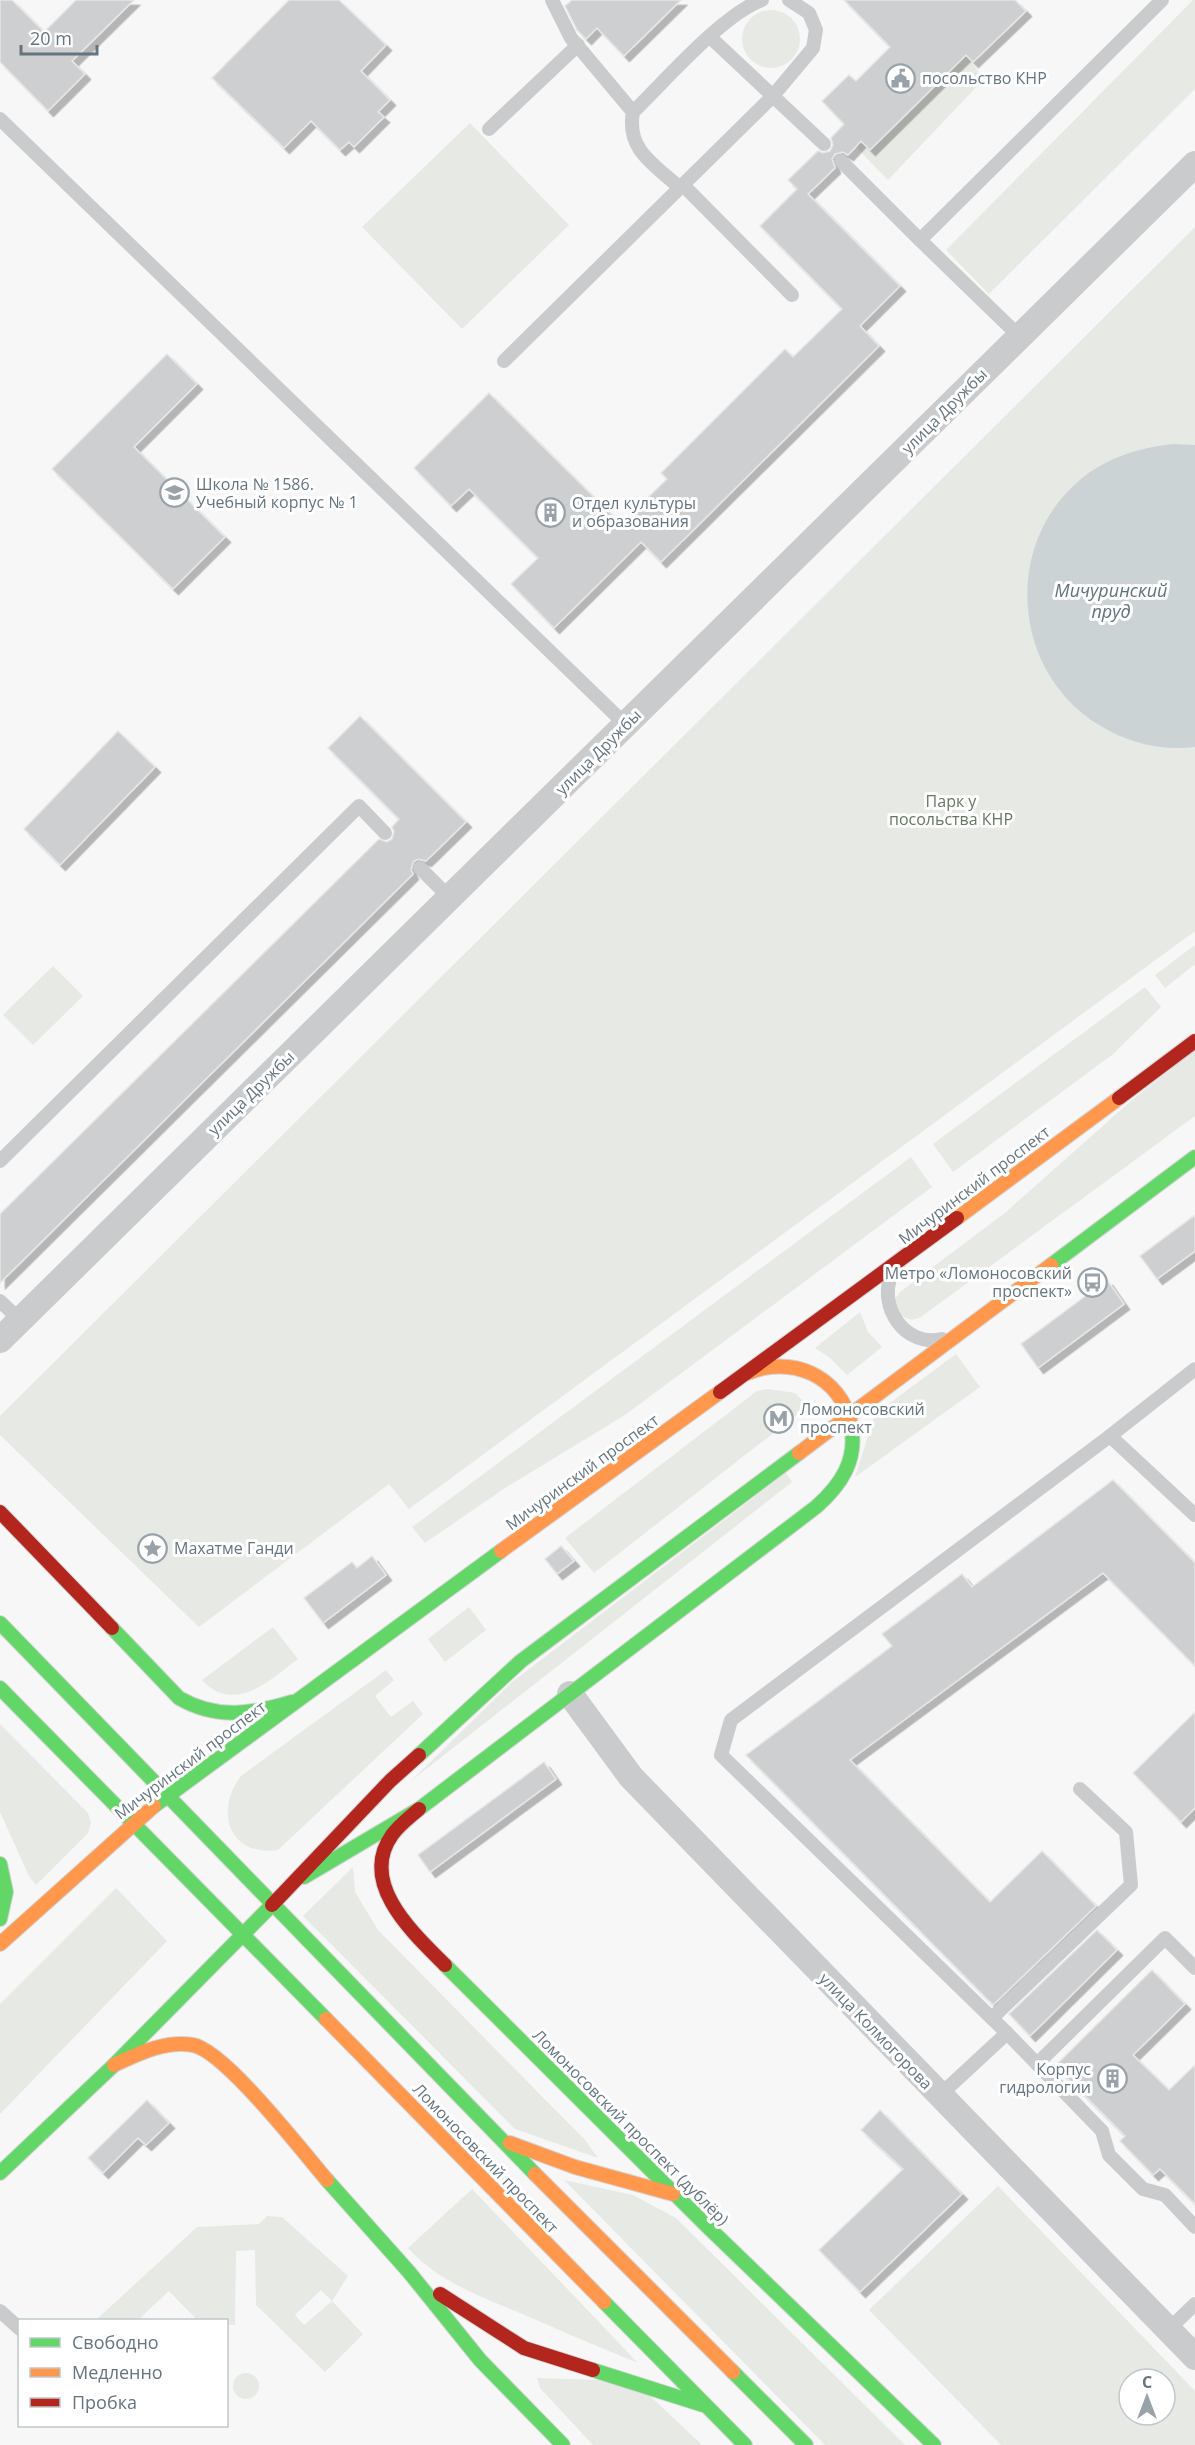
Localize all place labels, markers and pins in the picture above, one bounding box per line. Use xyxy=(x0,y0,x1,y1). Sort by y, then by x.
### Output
public building icon: посольство КНР xyxy=(885,62,917,94)
place label: посольство КНР xyxy=(922,67,1047,89)
place label: Школа № 1586. Учебный корпус № 1 xyxy=(196,473,358,513)
school or university icon: Школа № 1586. Учебный корпус № 1 xyxy=(159,477,191,509)
place label: Отдел культуры и образования xyxy=(572,492,696,532)
building icon: Отдел культуры и образования xyxy=(535,496,567,528)
place label: Метро «Ломоносовский проспект» xyxy=(885,1262,1072,1302)
bus stop icon: Метро «Ломоносовский проспект» xyxy=(1077,1266,1109,1298)
place label: Ломоносовский проспект xyxy=(800,1398,925,1438)
metro station icon: Ломоносовский проспект xyxy=(763,1402,795,1434)
place icon: Махатме Ганди xyxy=(137,1532,169,1564)
place label: Махатме Ганди xyxy=(174,1537,294,1559)
place label: Корпус гидрологии xyxy=(999,2058,1091,2098)
building icon: Корпус гидрологии xyxy=(1096,2062,1128,2094)

